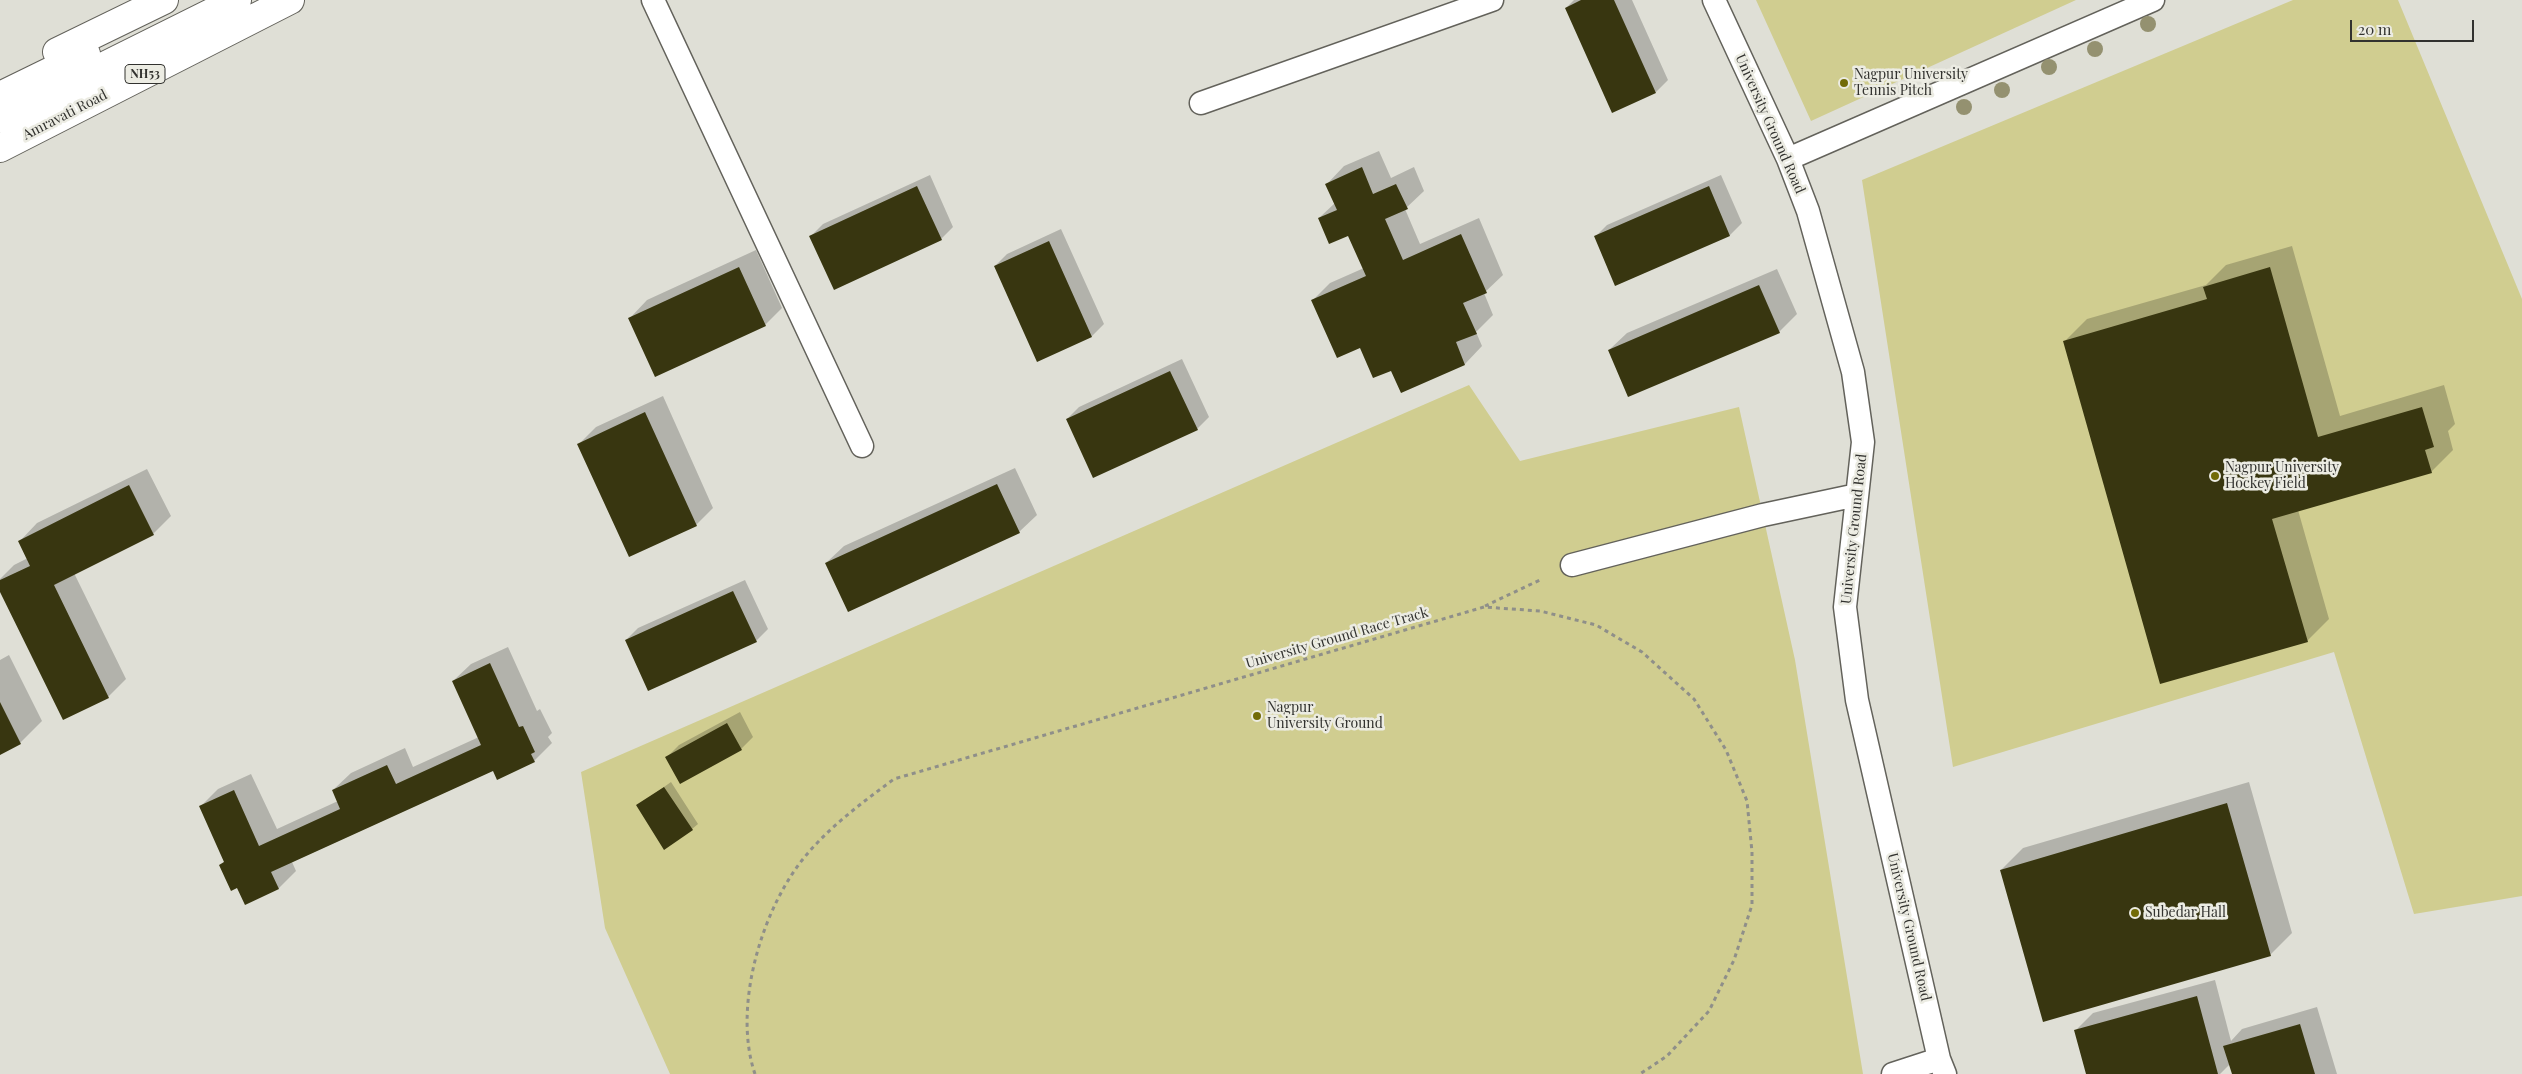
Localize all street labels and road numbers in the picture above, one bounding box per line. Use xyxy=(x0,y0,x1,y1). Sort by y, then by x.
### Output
street label: University Ground Road xyxy=(1732,52,1808,196)
road number: NH53 xyxy=(125,64,165,84)
street label: Amravati Road xyxy=(20,87,110,143)
street label: University Ground Road xyxy=(1838,453,1870,605)
street label: University Ground Race Track xyxy=(1244,604,1430,672)
street label: University Ground Road xyxy=(1884,851,1934,1003)

